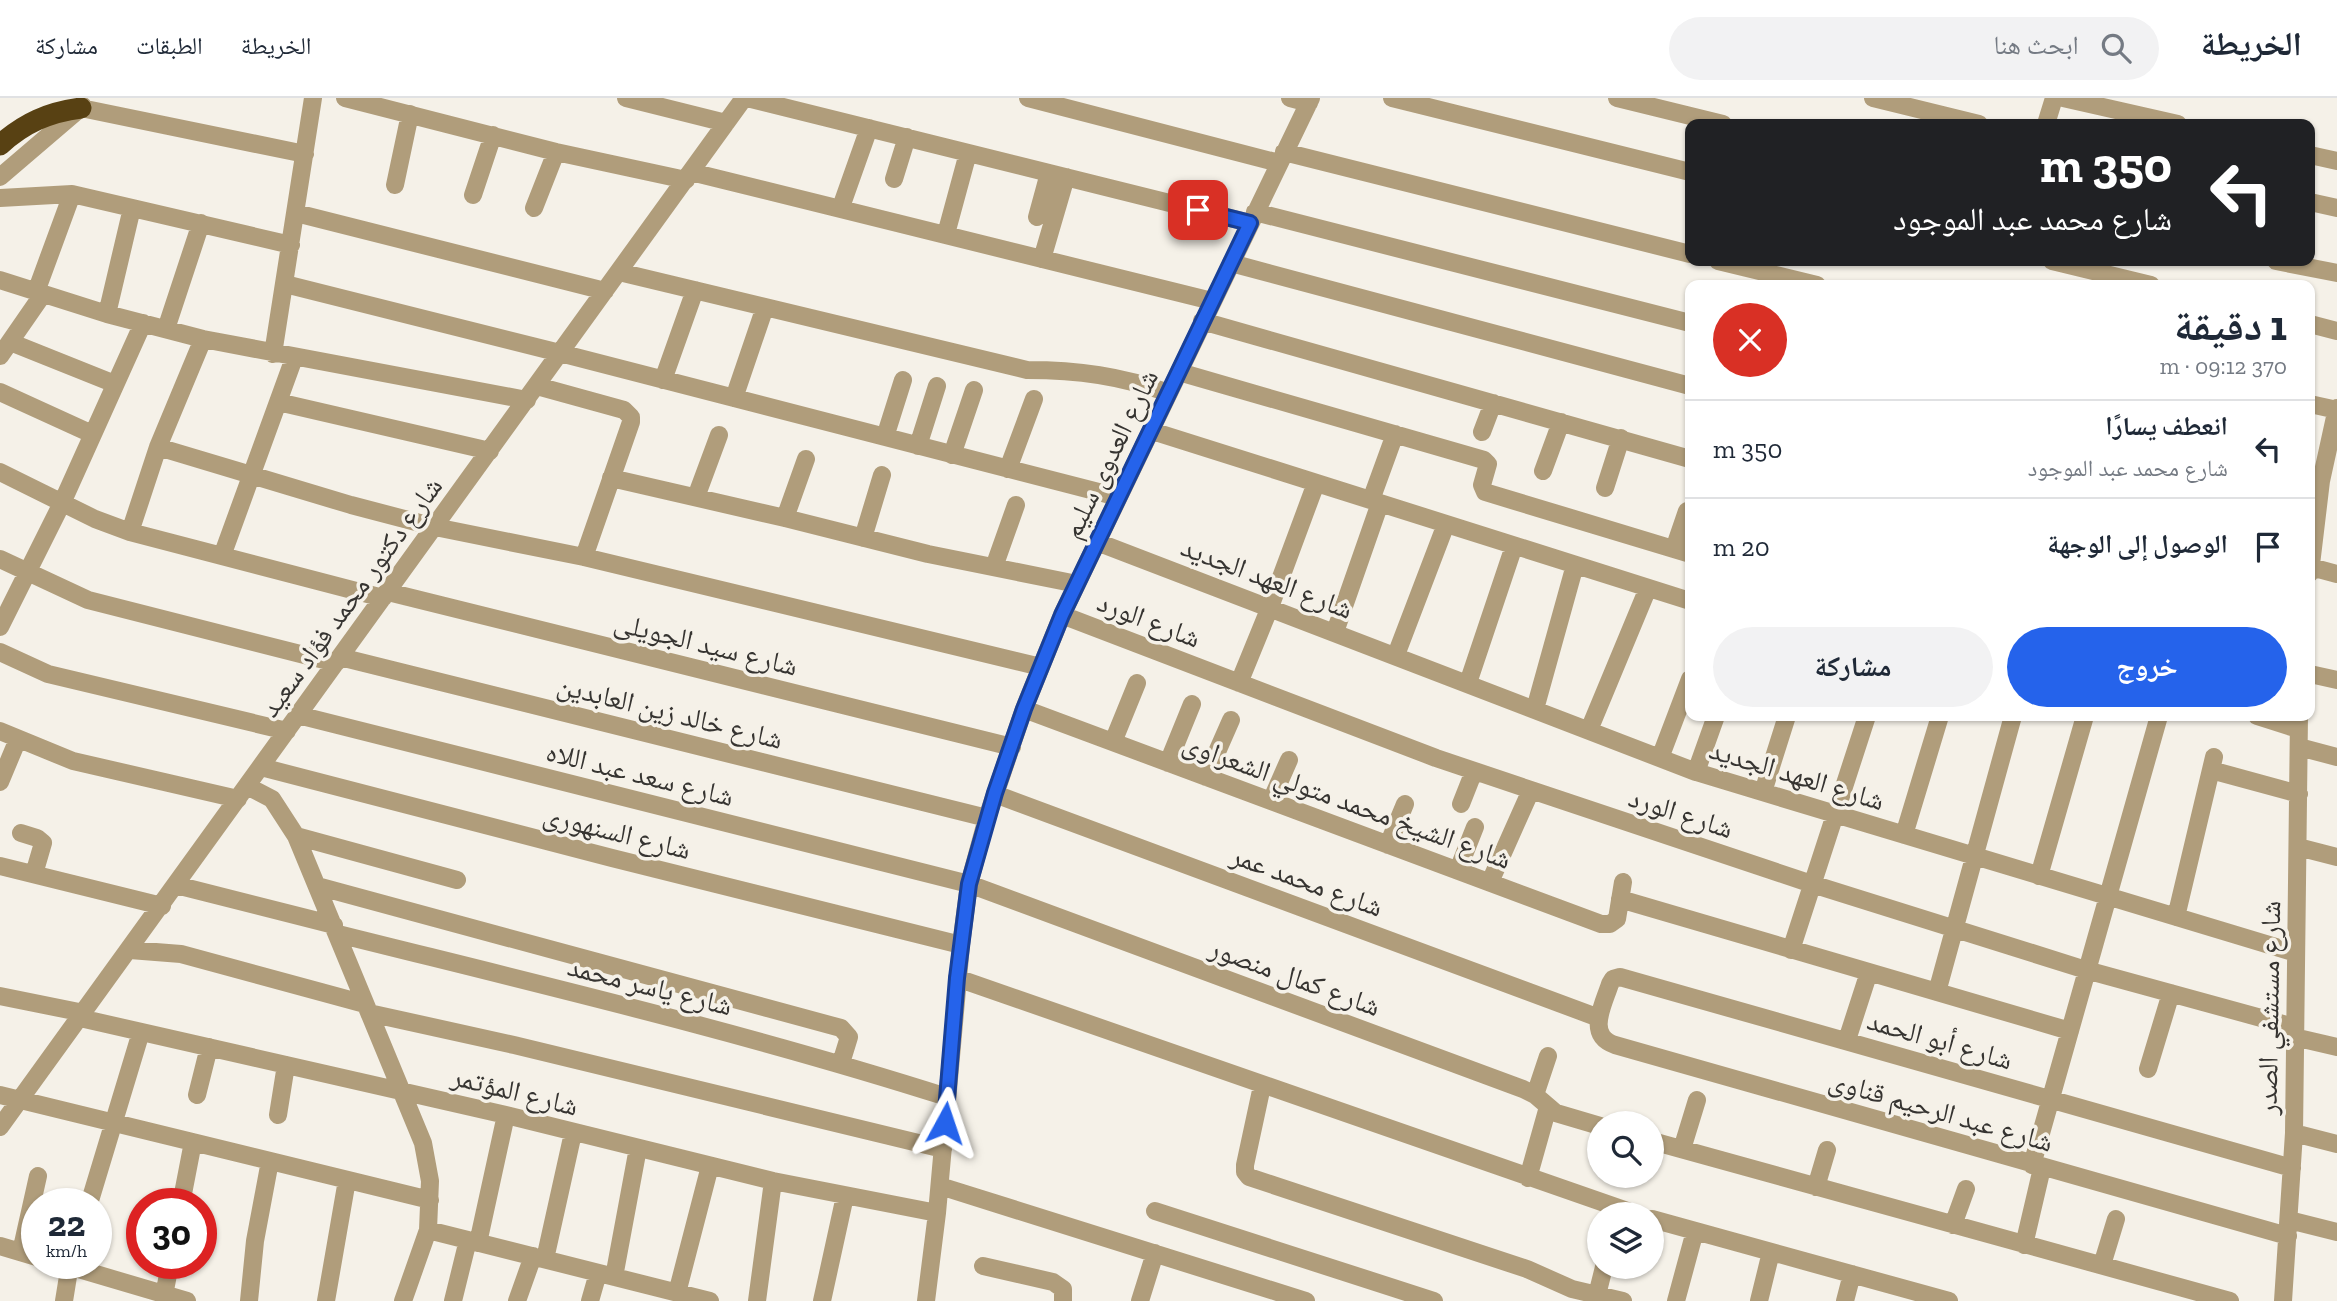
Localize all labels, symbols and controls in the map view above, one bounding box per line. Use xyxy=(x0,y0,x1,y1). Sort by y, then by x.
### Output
search box xyxy=(1669,17,2159,80)
text: الخريطة xyxy=(2201,24,2302,63)
text: ابحث هنا xyxy=(1994,29,2079,61)
icon: search xyxy=(2097,29,2135,67)
text: مشاركة xyxy=(35,31,98,60)
text: الطبقات xyxy=(136,31,203,60)
text: الخريطة xyxy=(241,31,311,60)
text: 350 m xyxy=(2040,136,2172,195)
icon: left xyxy=(2196,147,2287,238)
pin xyxy=(1168,180,1228,240)
icon: arrive xyxy=(1179,191,1217,229)
text: شارع محمد عبد الموجود xyxy=(1893,200,2172,238)
text: 1 دقيقة xyxy=(2174,300,2287,351)
button: close xyxy=(1713,303,1787,377)
text: 370 m · 09:12 xyxy=(2160,352,2287,380)
street label: شارع العدوى سليم xyxy=(1055,364,1167,545)
text: انعطف يسارًا xyxy=(2105,410,2228,442)
icon: left xyxy=(2249,430,2287,468)
text: 350 m xyxy=(1713,433,1782,465)
text: شارع محمد عبد الموجود xyxy=(2028,454,2228,482)
street label: شارع دكتور محمد فؤاد سعيد xyxy=(253,471,450,724)
text: الوصول إلى الوجهة xyxy=(2047,528,2228,560)
icon: arrive xyxy=(2249,528,2287,566)
street label: شارع العهد الجديد xyxy=(1176,530,1358,627)
text: 20 m xyxy=(1713,531,1770,563)
street label: شارع الورد xyxy=(1092,585,1205,656)
street label: شارع سيد الجويلى xyxy=(611,605,801,684)
button: مشاركة xyxy=(1713,627,1993,707)
button: خروج xyxy=(2007,627,2287,707)
street label: شارع خالد زين العابدين xyxy=(553,668,786,757)
street label: شارع الشيخ محمد متولي الشعراوى xyxy=(1176,726,1516,882)
street label: شارع العهد الجديد xyxy=(1705,733,1889,818)
street label: شارع سعد عبد اللاه xyxy=(542,735,737,814)
street label: شارع الورد xyxy=(1624,781,1737,846)
street label: شارع السنهورى xyxy=(540,798,694,867)
street label: شارع محمد عمر xyxy=(1225,838,1387,925)
street label: شارع مستشفي الصدر xyxy=(2251,901,2293,1117)
street label: شارع كمال منصور xyxy=(1204,930,1385,1024)
street label: شارع ياسر محمد xyxy=(564,950,736,1023)
street label: شارع أبو الحمد xyxy=(1863,1003,2017,1077)
street label: شارع المؤتمر xyxy=(447,1059,582,1124)
street label: شارع عبد الرحيم قناوى xyxy=(1824,1063,2057,1161)
position arrow xyxy=(908,1086,982,1160)
map controls xyxy=(1587,1111,1664,1279)
button: search xyxy=(1587,1111,1664,1188)
speed limit sign: 30 xyxy=(126,1188,217,1279)
button: layers xyxy=(1587,1202,1664,1279)
text: 22 xyxy=(48,1203,85,1245)
text: km/h xyxy=(46,1240,87,1262)

